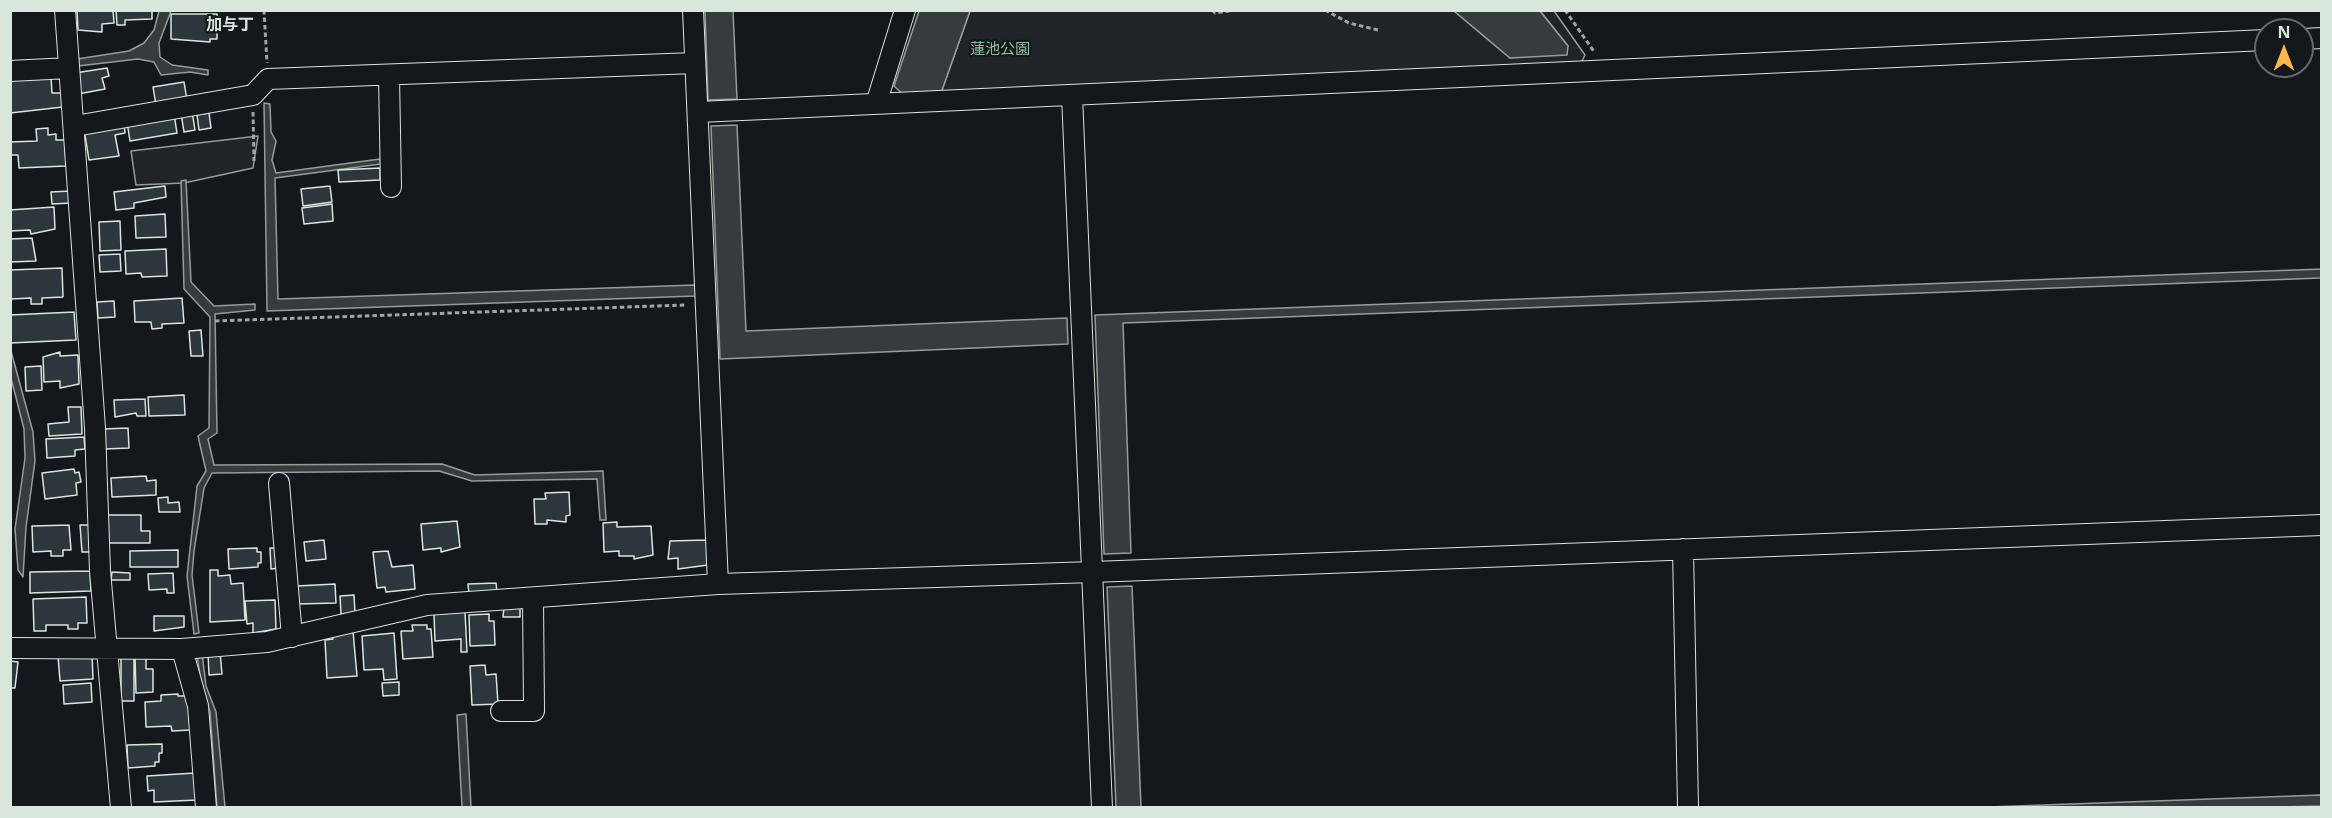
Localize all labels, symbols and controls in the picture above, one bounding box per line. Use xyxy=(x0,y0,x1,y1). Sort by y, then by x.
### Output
district label: 加与丁 xyxy=(206,15,254,35)
north arrow xyxy=(2254,18,2314,78)
text: N xyxy=(2277,21,2291,43)
park label: 蓮池公園 xyxy=(970,41,1030,59)

